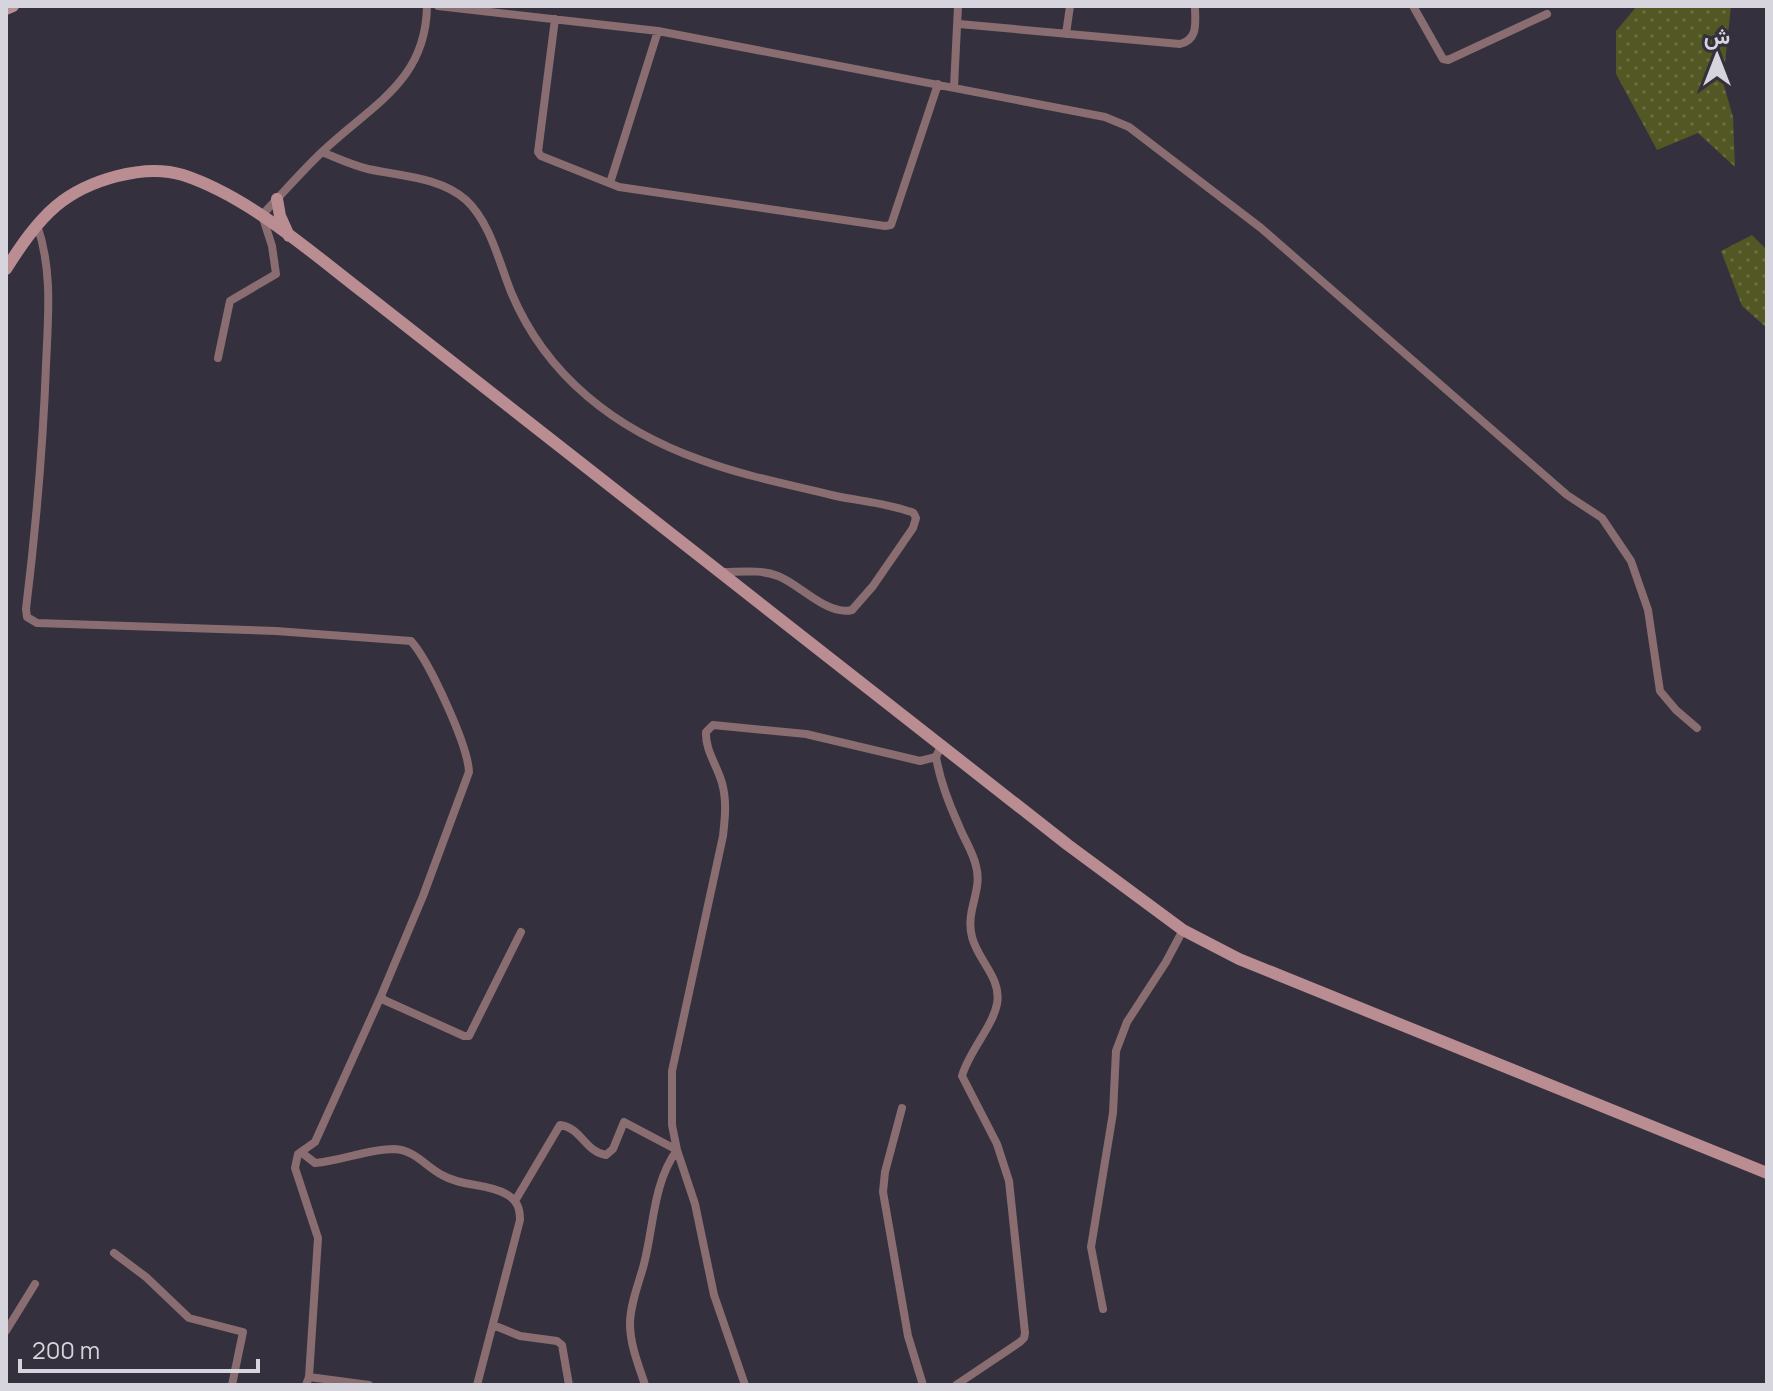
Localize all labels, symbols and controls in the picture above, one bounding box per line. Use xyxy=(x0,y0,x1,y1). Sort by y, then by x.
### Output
north arrow xyxy=(1677,16,1757,96)
text: ش xyxy=(1704,21,1730,51)
scale bar xyxy=(20,1323,258,1373)
text: 200 m xyxy=(32,1333,100,1366)

